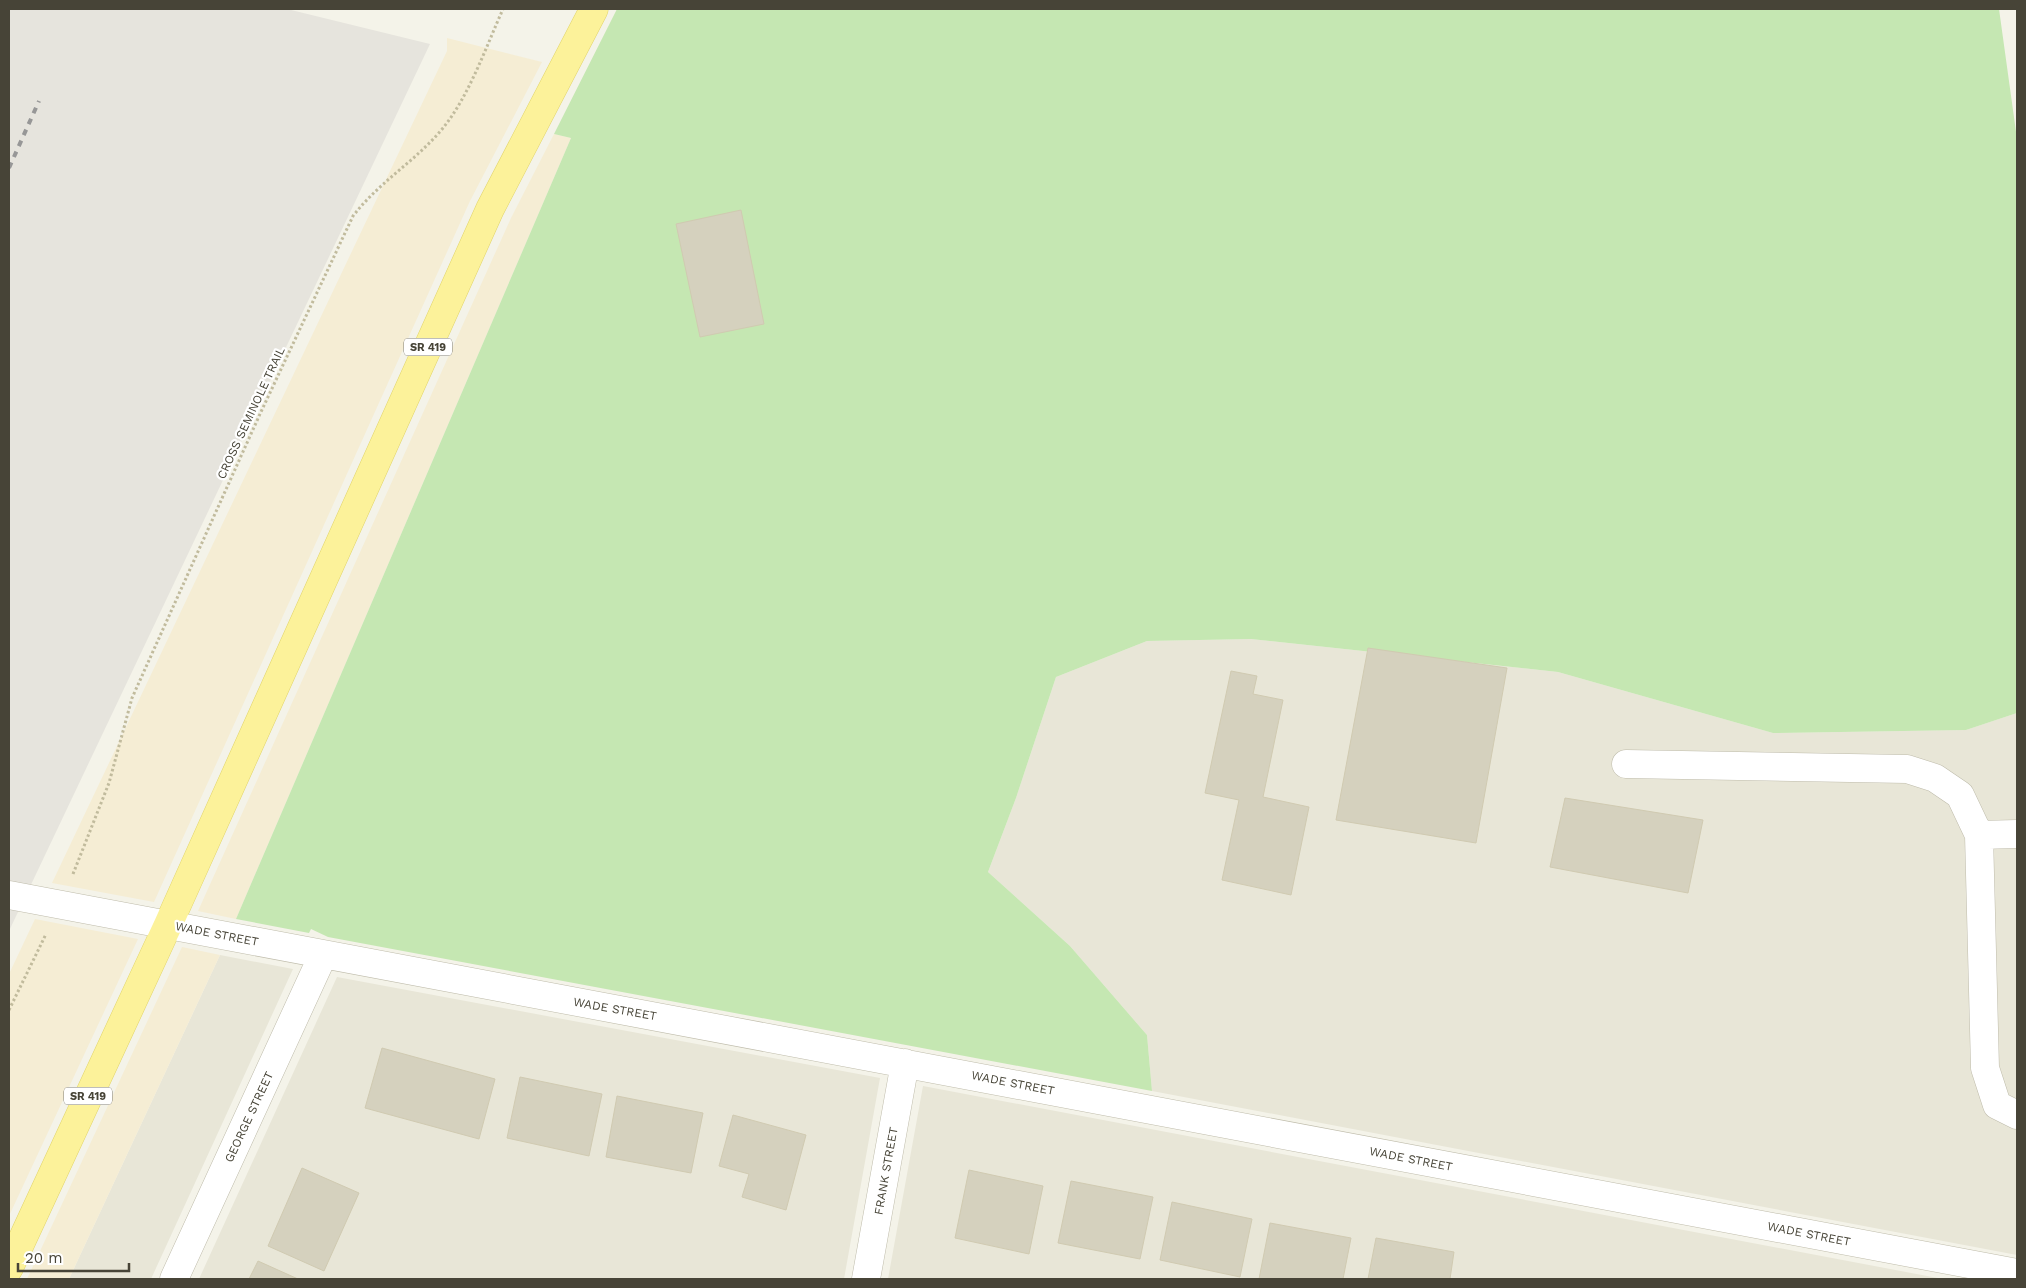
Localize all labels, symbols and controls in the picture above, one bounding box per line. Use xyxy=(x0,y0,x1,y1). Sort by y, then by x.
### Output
road number: SR 419 xyxy=(404,338,452,356)
street label: CROSS SEMINOLE TRAIL xyxy=(214,345,288,481)
street label: WADE STREET xyxy=(174,919,260,949)
street label: WADE STREET xyxy=(572,995,658,1023)
street label: WADE STREET xyxy=(970,1068,1056,1098)
street label: GEORGE STREET xyxy=(222,1069,276,1165)
road number: SR 419 xyxy=(64,1088,112,1104)
street label: FRANK STREET xyxy=(871,1126,901,1216)
street label: WADE STREET xyxy=(1368,1144,1454,1174)
street label: WADE STREET xyxy=(1766,1219,1852,1249)
scale bar xyxy=(18,1240,129,1272)
text: 20 m xyxy=(25,1249,63,1267)

